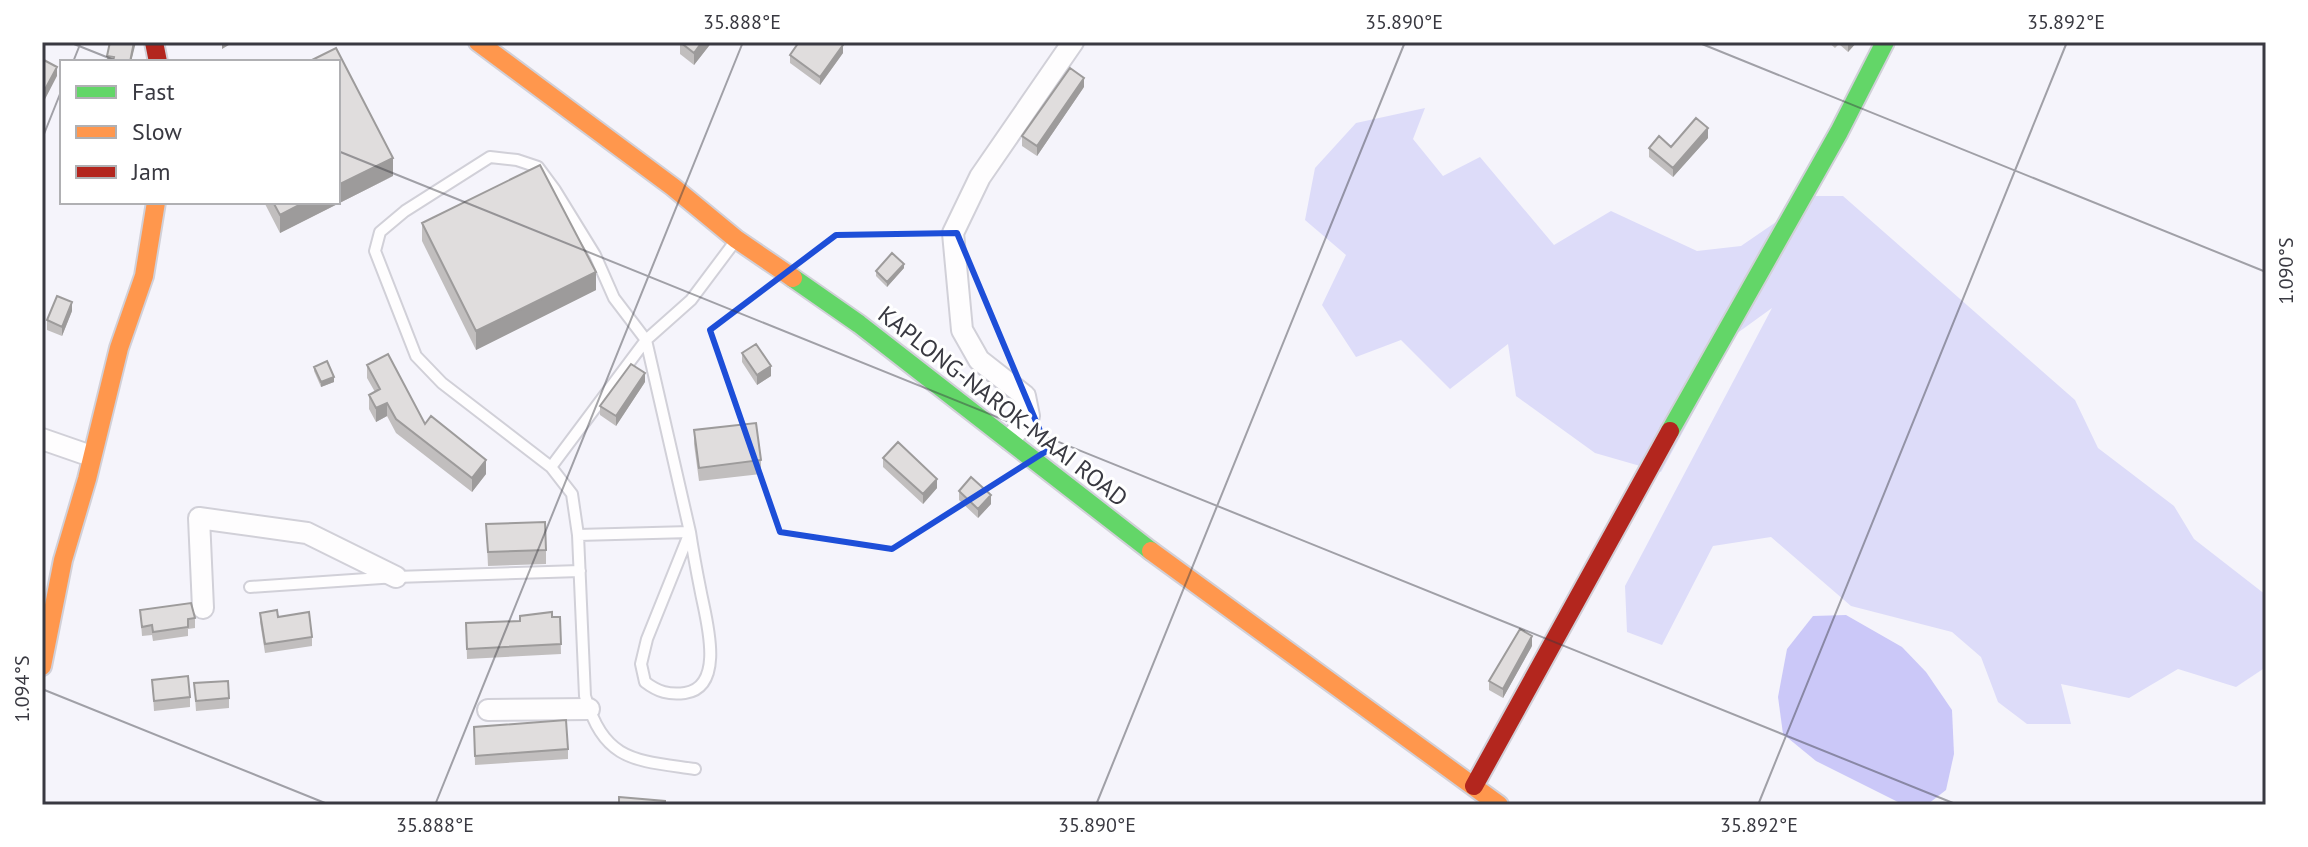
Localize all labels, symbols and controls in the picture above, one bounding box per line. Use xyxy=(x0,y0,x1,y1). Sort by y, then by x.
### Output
text: 35.888°E xyxy=(703,9,781,35)
text: 35.890°E xyxy=(1365,9,1443,35)
text: 35.892°E xyxy=(2027,9,2105,35)
legend xyxy=(60,60,340,204)
text: Fast xyxy=(132,76,175,107)
text: Slow xyxy=(132,116,182,147)
text: Jam xyxy=(131,156,170,187)
text: 1.090°S xyxy=(2273,238,2299,305)
street label: KAPLONG-NAROK-MAAI ROAD xyxy=(872,299,1134,513)
text: 1.094°S xyxy=(9,656,35,723)
text: 35.888°E xyxy=(396,812,474,838)
text: 35.890°E xyxy=(1058,812,1136,838)
text: 35.892°E xyxy=(1720,812,1798,838)

